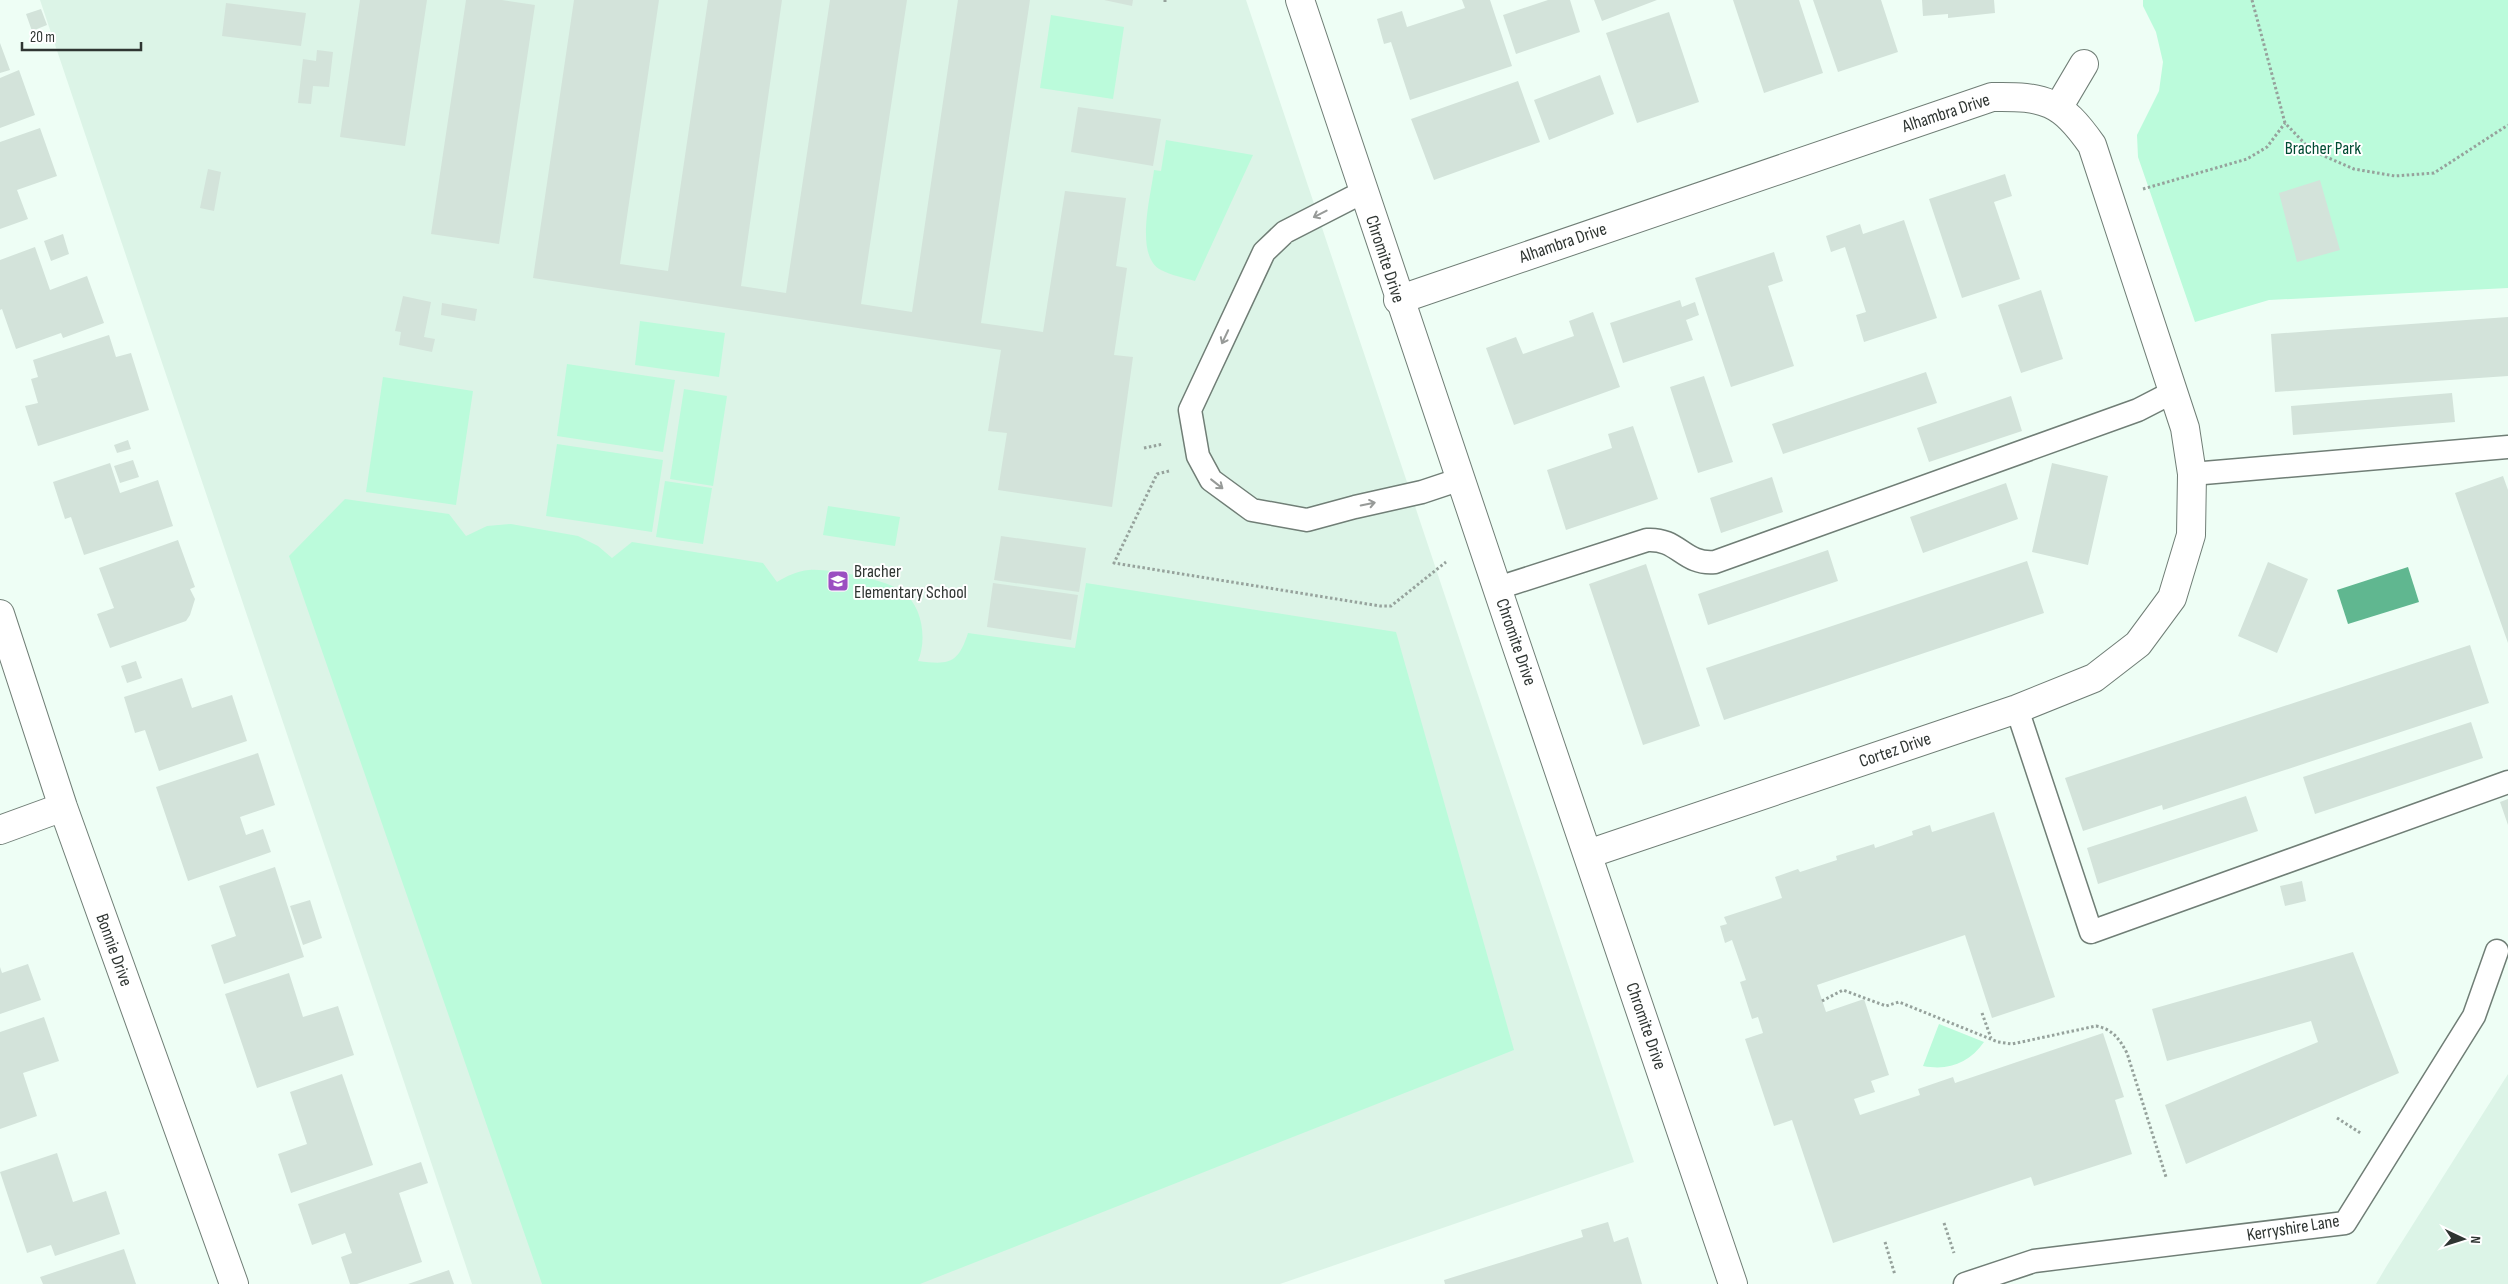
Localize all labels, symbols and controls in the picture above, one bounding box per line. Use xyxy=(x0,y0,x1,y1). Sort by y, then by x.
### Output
scale bar xyxy=(22,20,141,52)
text: 20 m xyxy=(30,28,55,47)
street label: Alhambra Drive xyxy=(1899,89,1993,137)
park label: Bracher Park xyxy=(2285,138,2361,159)
one-way arrow xyxy=(1313,210,1328,219)
street label: Chromite Drive xyxy=(1361,213,1409,305)
street label: Alhambra Drive xyxy=(1516,218,1609,268)
one-way arrow xyxy=(1219,329,1229,344)
one-way arrow xyxy=(1211,479,1224,490)
one-way arrow xyxy=(1360,499,1376,508)
place label: Bracher Elementary School xyxy=(854,561,967,603)
school or university icon: Bracher Elementary School xyxy=(826,569,850,593)
street label: Chromite Drive xyxy=(1491,596,1541,688)
street label: Cortez Drive xyxy=(1856,728,1934,772)
street label: Bonnie Drive xyxy=(91,911,137,989)
street label: Chromite Drive xyxy=(1621,980,1671,1072)
street label: Kerryshire Lane xyxy=(2245,1210,2341,1246)
north arrow xyxy=(2438,1214,2488,1264)
text: N xyxy=(2467,1236,2484,1244)

